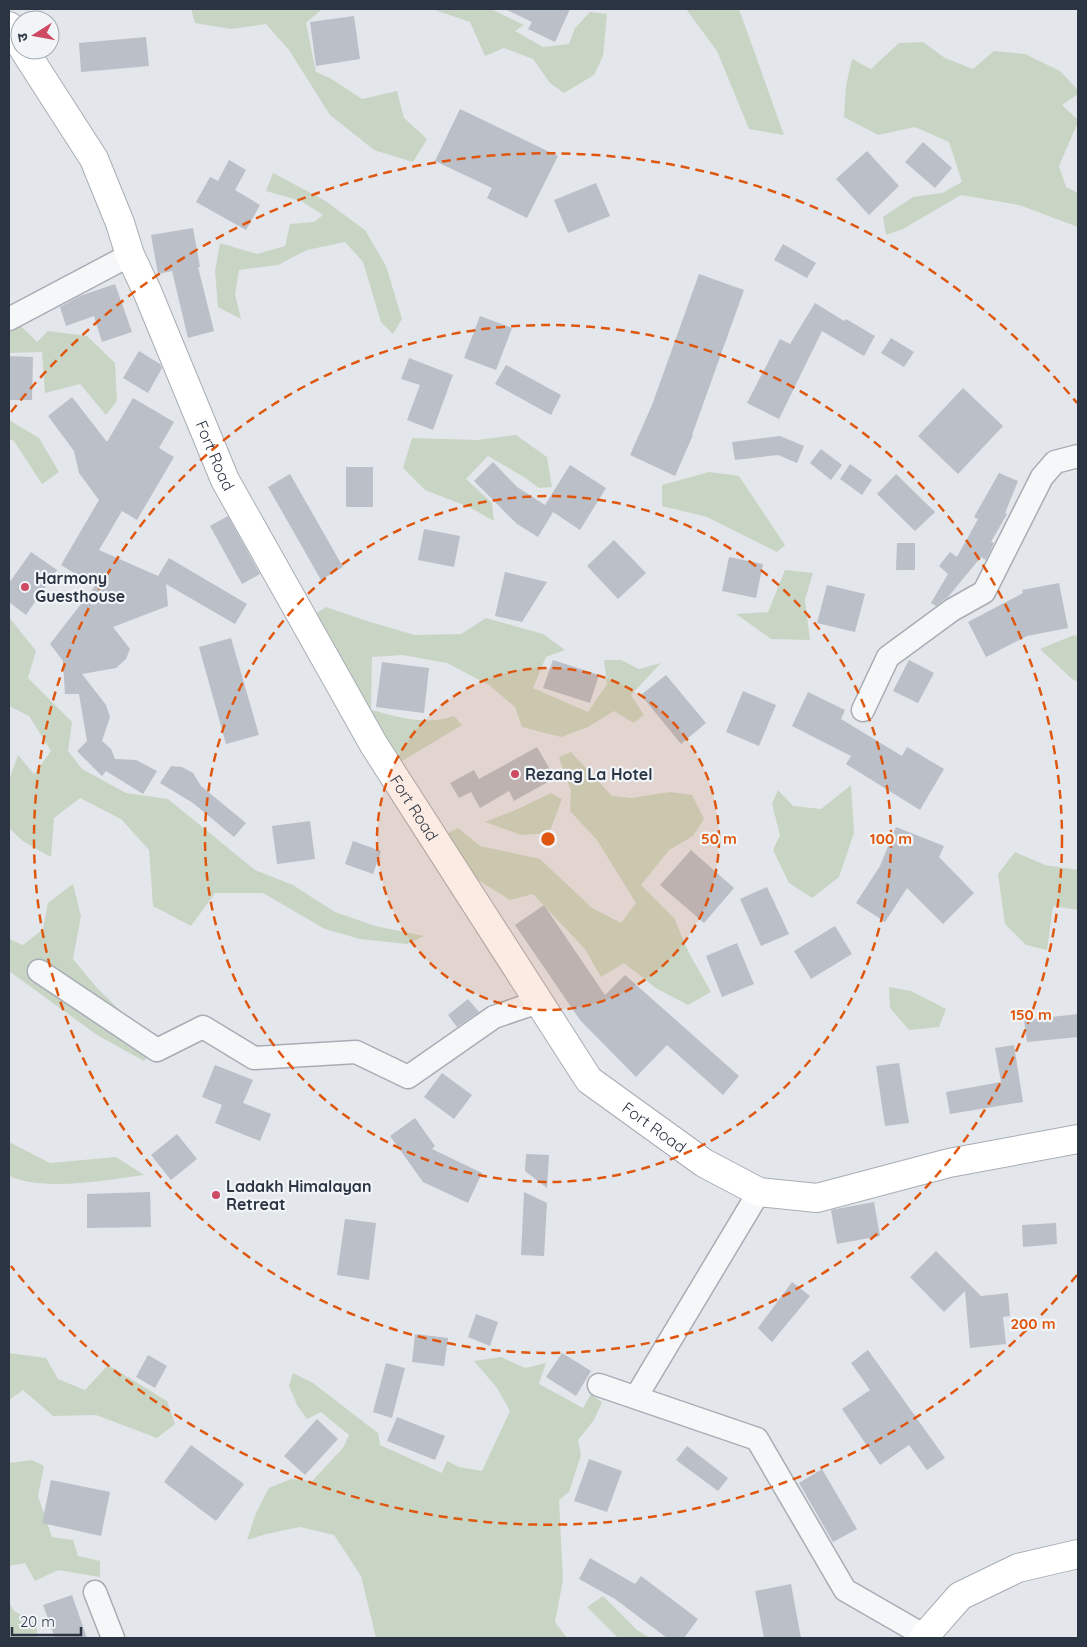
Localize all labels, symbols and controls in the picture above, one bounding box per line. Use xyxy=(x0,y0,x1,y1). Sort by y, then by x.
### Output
north arrow xyxy=(10,10,60,60)
text: उ xyxy=(12,31,32,43)
street label: Fort Road xyxy=(192,417,239,494)
place label: Harmony Guesthouse xyxy=(35,568,125,606)
marker: Harmony Guesthouse xyxy=(19,581,31,593)
place label: Rezang La Hotel xyxy=(525,764,653,784)
marker: Rezang La Hotel xyxy=(509,768,521,780)
street label: Fort Road xyxy=(386,771,443,844)
text: 50 m xyxy=(701,829,737,848)
text: 100 m xyxy=(870,829,912,848)
centre of rings xyxy=(539,830,557,848)
text: 150 m xyxy=(1010,1005,1052,1024)
street label: Fort Road xyxy=(618,1097,690,1157)
place label: Ladakh Himalayan Retreat xyxy=(226,1176,371,1214)
marker: Ladakh Himalayan Retreat xyxy=(210,1189,222,1201)
text: 200 m xyxy=(1011,1314,1056,1333)
scale bar xyxy=(12,1604,81,1636)
text: 20 m xyxy=(20,1612,55,1631)

